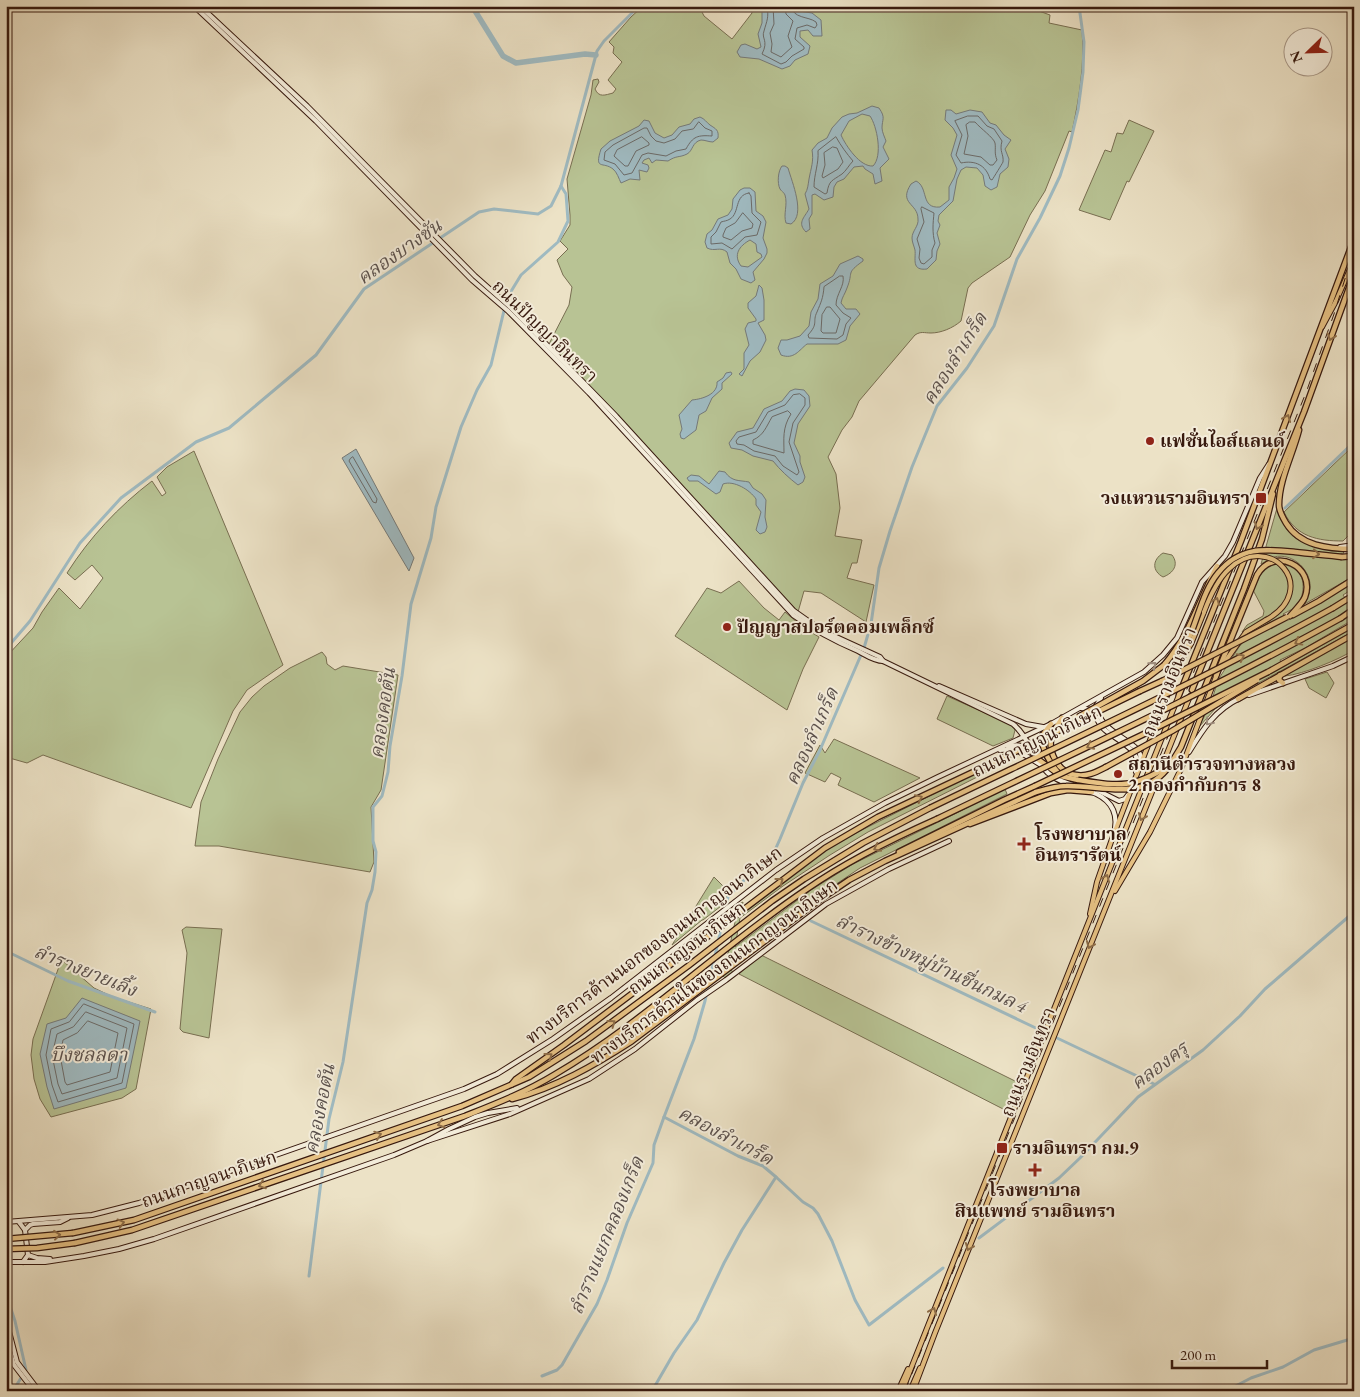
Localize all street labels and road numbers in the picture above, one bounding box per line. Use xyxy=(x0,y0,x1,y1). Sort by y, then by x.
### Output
street label: ถนนปัญญาอินทรา xyxy=(488,274,603,387)
street label: ถนนรามอินทรา xyxy=(1136,624,1201,740)
street label: ถนนกาญจนาภิเษก xyxy=(968,699,1106,782)
street label: ทางบริการด้านนอกของถนนกาญจนาภิเษก xyxy=(521,841,787,1049)
street label: ทางบริการด้านในของถนนกาญจนาภิเษก xyxy=(585,873,842,1068)
street label: ถนนกาญจนาภิเษก xyxy=(624,897,750,999)
street label: ถนนรามอินทรา xyxy=(995,1004,1060,1120)
street label: ถนนกาญจนาภิเษก xyxy=(138,1145,280,1212)

